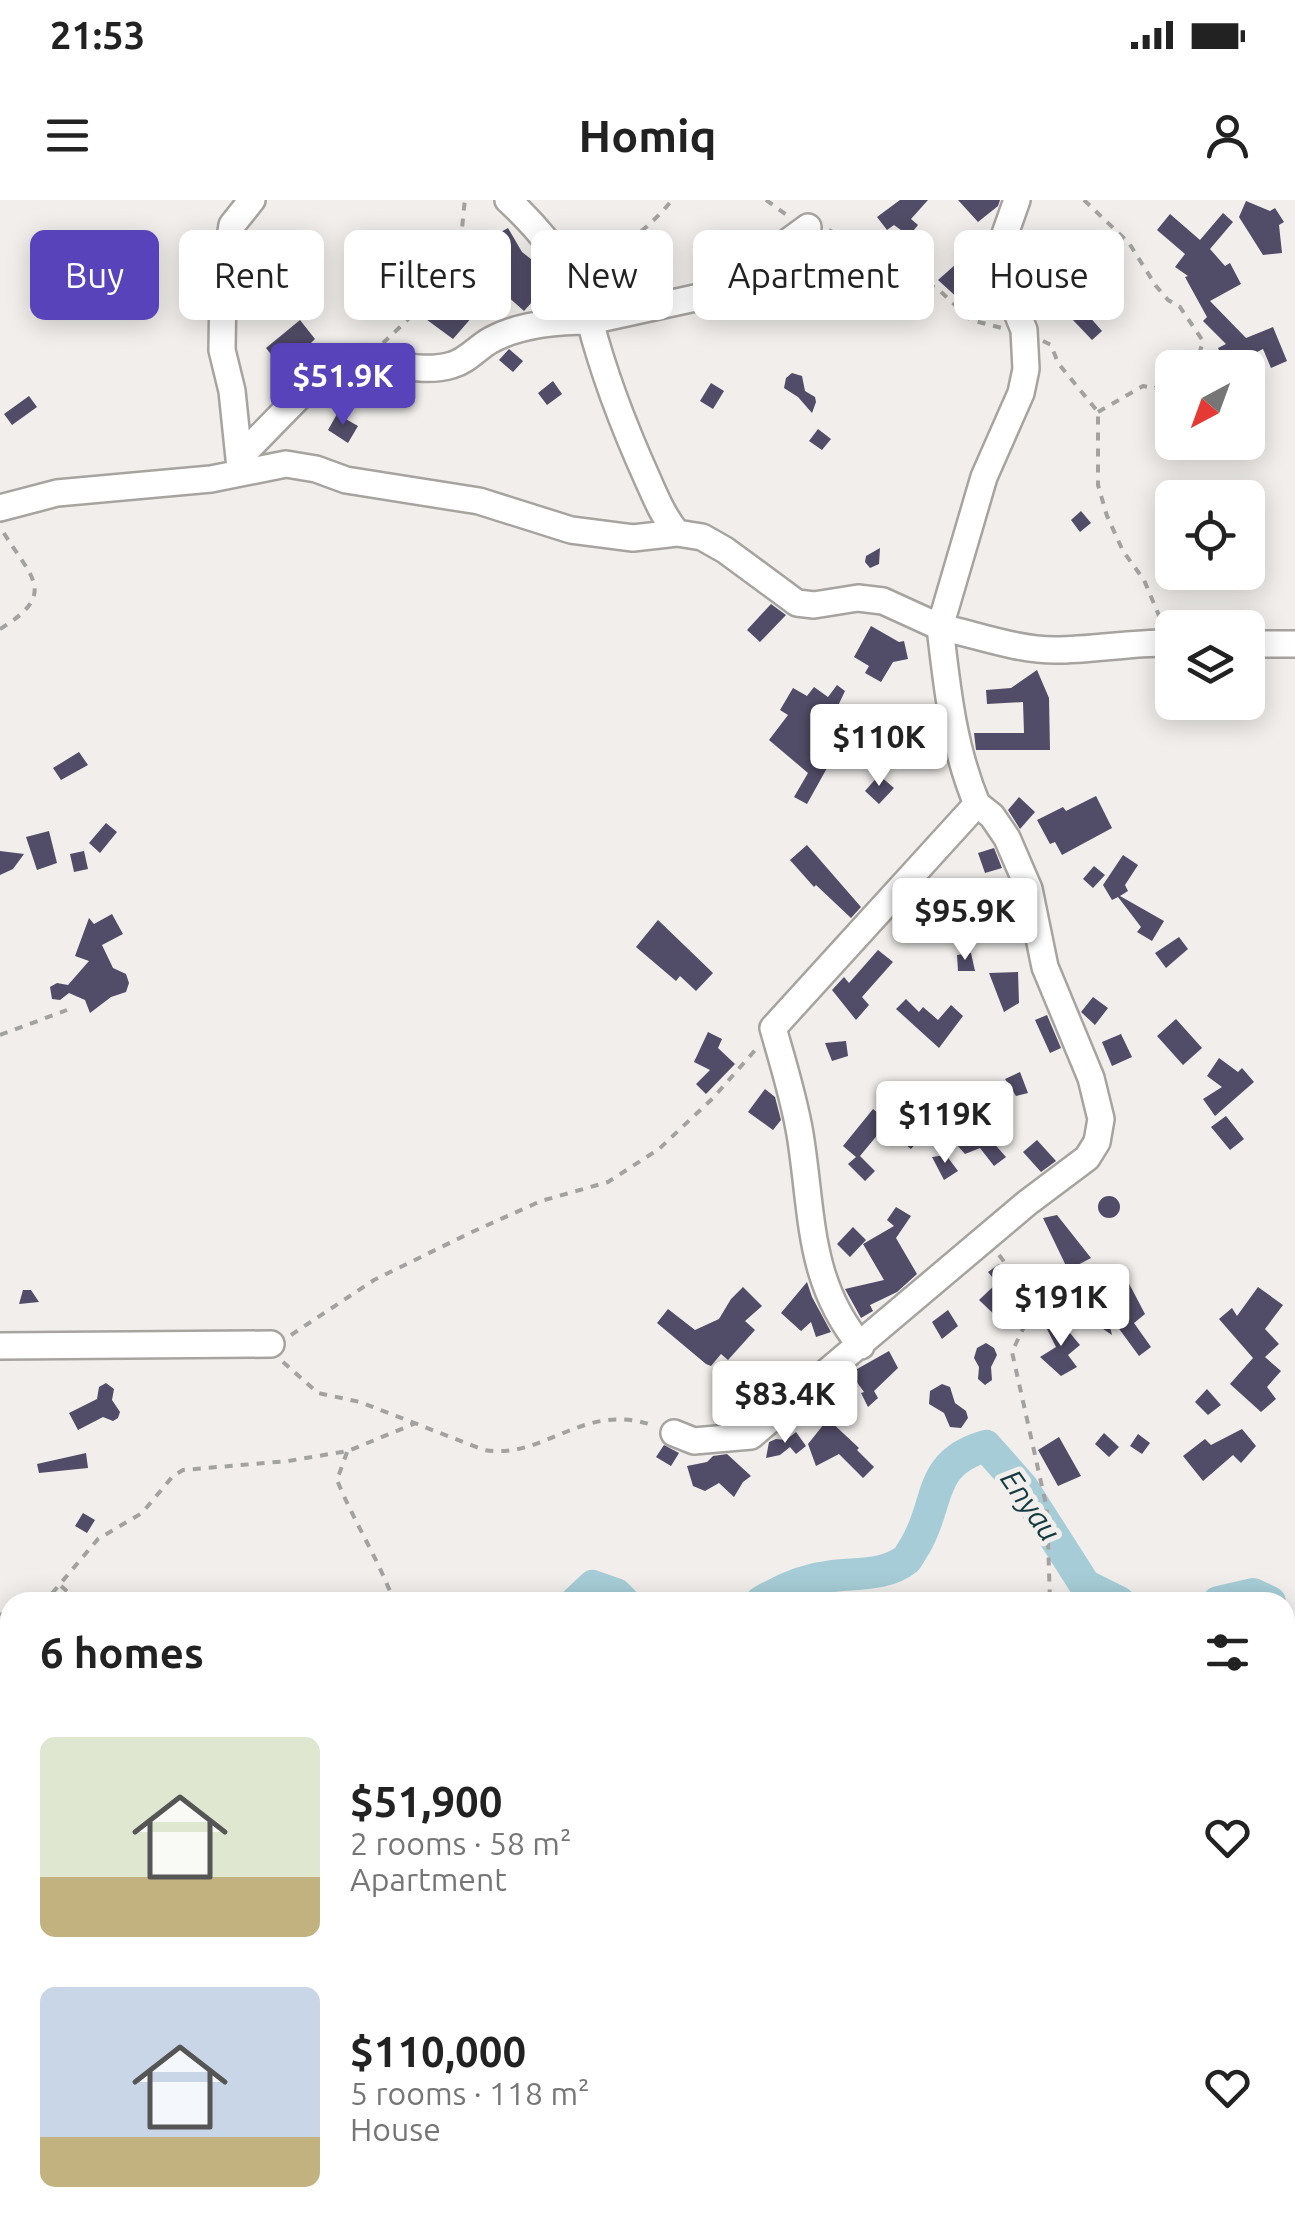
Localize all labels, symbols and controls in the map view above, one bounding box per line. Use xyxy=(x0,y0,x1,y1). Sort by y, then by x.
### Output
text: 21:53 xyxy=(50,14,145,56)
icon: menu xyxy=(40,108,95,163)
icon: person xyxy=(1200,108,1255,163)
text: Homiq xyxy=(579,110,716,161)
chip: Buy xyxy=(30,230,159,320)
chip: Rent xyxy=(179,230,324,320)
chip: Filters xyxy=(344,230,511,320)
chip: New xyxy=(531,230,673,320)
chip: Apartment xyxy=(693,230,934,320)
chip: House xyxy=(954,230,1124,320)
pin: $51.9K xyxy=(262,343,424,428)
north arrow xyxy=(1155,350,1265,460)
map controls xyxy=(1155,350,1265,720)
text: $51.9K xyxy=(292,357,394,393)
button: locate xyxy=(1155,480,1265,590)
button: layers xyxy=(1155,610,1265,720)
pin: $110K xyxy=(809,704,949,789)
text: $110K xyxy=(832,718,926,754)
pin: $95.9K xyxy=(884,878,1046,963)
text: $95.9K xyxy=(914,892,1016,928)
pin: $119K xyxy=(875,1081,1015,1166)
text: $119K xyxy=(898,1095,992,1131)
pin: $191K xyxy=(991,1264,1131,1349)
text: $191K xyxy=(1014,1278,1108,1314)
pin: $83.4K xyxy=(704,1361,866,1446)
text: $83.4K xyxy=(734,1375,836,1411)
water label: Enyau xyxy=(994,1463,1068,1547)
icon: filters xyxy=(1200,1625,1255,1680)
text: 6 homes xyxy=(40,1629,204,1676)
icon: home xyxy=(120,1777,240,1897)
text: $51,900 xyxy=(350,1778,502,1825)
icon: heart xyxy=(1200,1810,1255,1865)
text: 2 rooms · 58 m² xyxy=(350,1825,571,1861)
text: Apartment xyxy=(350,1861,507,1897)
icon: home xyxy=(120,2027,240,2147)
text: $110,000 xyxy=(350,2028,526,2075)
icon: heart xyxy=(1200,2060,1255,2115)
text: 5 rooms · 118 m² xyxy=(350,2075,590,2111)
text: House xyxy=(350,2111,441,2147)

